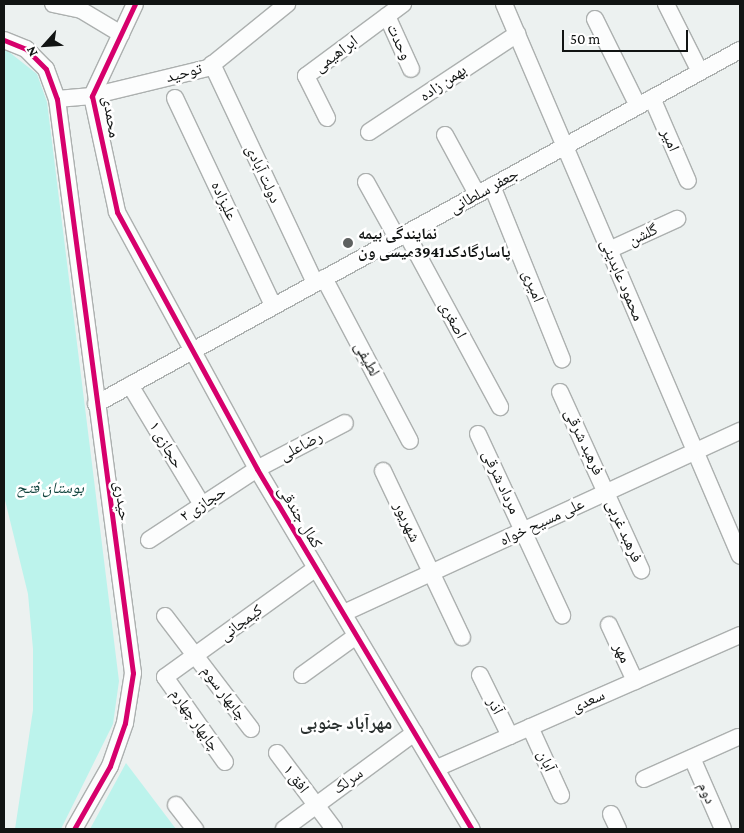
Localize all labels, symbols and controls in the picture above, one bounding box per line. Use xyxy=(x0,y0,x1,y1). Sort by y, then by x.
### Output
north arrow xyxy=(20,20,70,70)
scale bar xyxy=(564,20,690,52)
street label: وحدت xyxy=(382,21,416,63)
street label: ابراهیمی xyxy=(310,31,362,77)
text: 50 m xyxy=(570,31,600,47)
text: N xyxy=(22,44,41,59)
street label: توحید xyxy=(164,59,204,87)
street label: بهمن زاده xyxy=(416,60,470,106)
street label: محمدی xyxy=(98,95,124,139)
street label: امیر xyxy=(657,126,683,154)
street label: دولت آبادی xyxy=(241,142,285,206)
street label: جعفر سلطانی xyxy=(446,164,522,218)
street label: علیزاده xyxy=(207,178,241,224)
street label: گلشن xyxy=(625,220,661,250)
place label: نمایندگی بیمه پاسارگادکد3941میسی ون xyxy=(358,224,511,262)
street label: محمود عابدینی xyxy=(596,236,648,324)
marker: نمایندگی بیمه پاسارگادکد3941میسی ون xyxy=(342,237,354,249)
street label: امیری xyxy=(518,267,548,305)
street label: اصغری xyxy=(435,298,471,342)
street label: لطیفی xyxy=(350,338,384,380)
street label: فرهبد شرقی xyxy=(560,406,608,478)
street label: حجازی ۱ xyxy=(145,418,187,472)
street label: رضاعلی xyxy=(276,427,326,465)
street label: مرداد شرقی xyxy=(478,447,524,517)
park label: بوستان فتح xyxy=(16,478,84,498)
street label: حیدری xyxy=(110,480,134,522)
street label: حجازی ۲ xyxy=(176,482,230,526)
street label: کمال جندقی xyxy=(274,482,326,552)
street label: علی مسیح خواه xyxy=(497,494,587,550)
street label: فرهبد غربی xyxy=(602,497,646,565)
street label: شهریور xyxy=(389,499,425,545)
street label: کیمجانی xyxy=(216,601,266,645)
street label: مهر xyxy=(609,640,635,666)
street label: چابهار سوم xyxy=(197,662,251,724)
street label: چابهار چهارم xyxy=(166,685,224,755)
street label: سعدی xyxy=(568,685,608,717)
street label: آذر xyxy=(483,694,507,718)
district label: مهرآباد جنوبی xyxy=(300,712,392,734)
street label: آبان xyxy=(533,747,559,775)
street label: افق ۱ xyxy=(279,761,313,797)
street label: سرلک xyxy=(329,764,367,798)
street label: دوم xyxy=(694,779,720,807)

